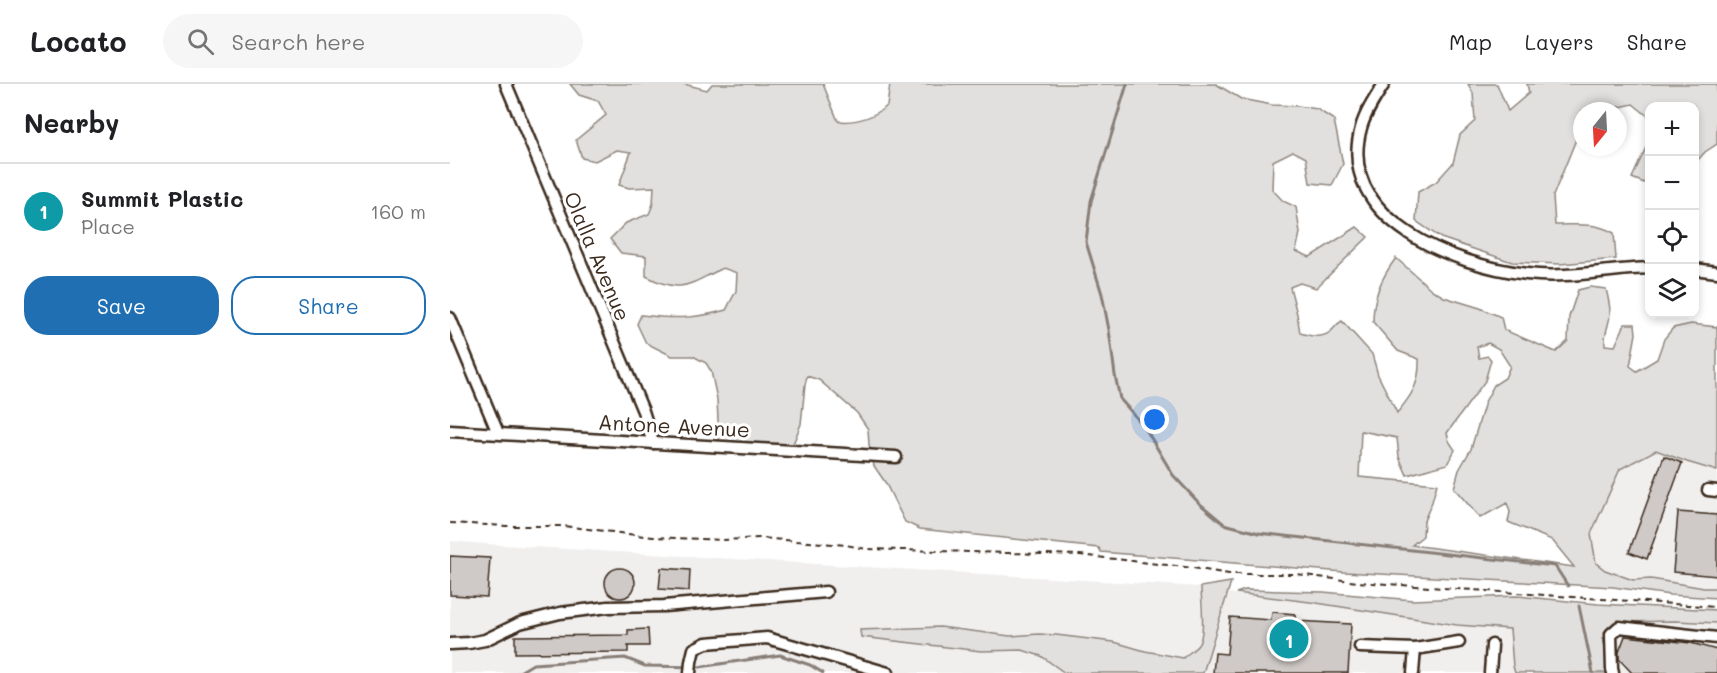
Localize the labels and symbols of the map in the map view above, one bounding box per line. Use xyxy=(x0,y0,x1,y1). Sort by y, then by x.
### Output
north arrow xyxy=(1573,102,1627,156)
street label: Olalla Avenue xyxy=(559,187,637,325)
your location xyxy=(1140,405,1169,434)
street label: Antone Avenue xyxy=(597,408,751,442)
pin: 1 xyxy=(1270,616,1308,662)

